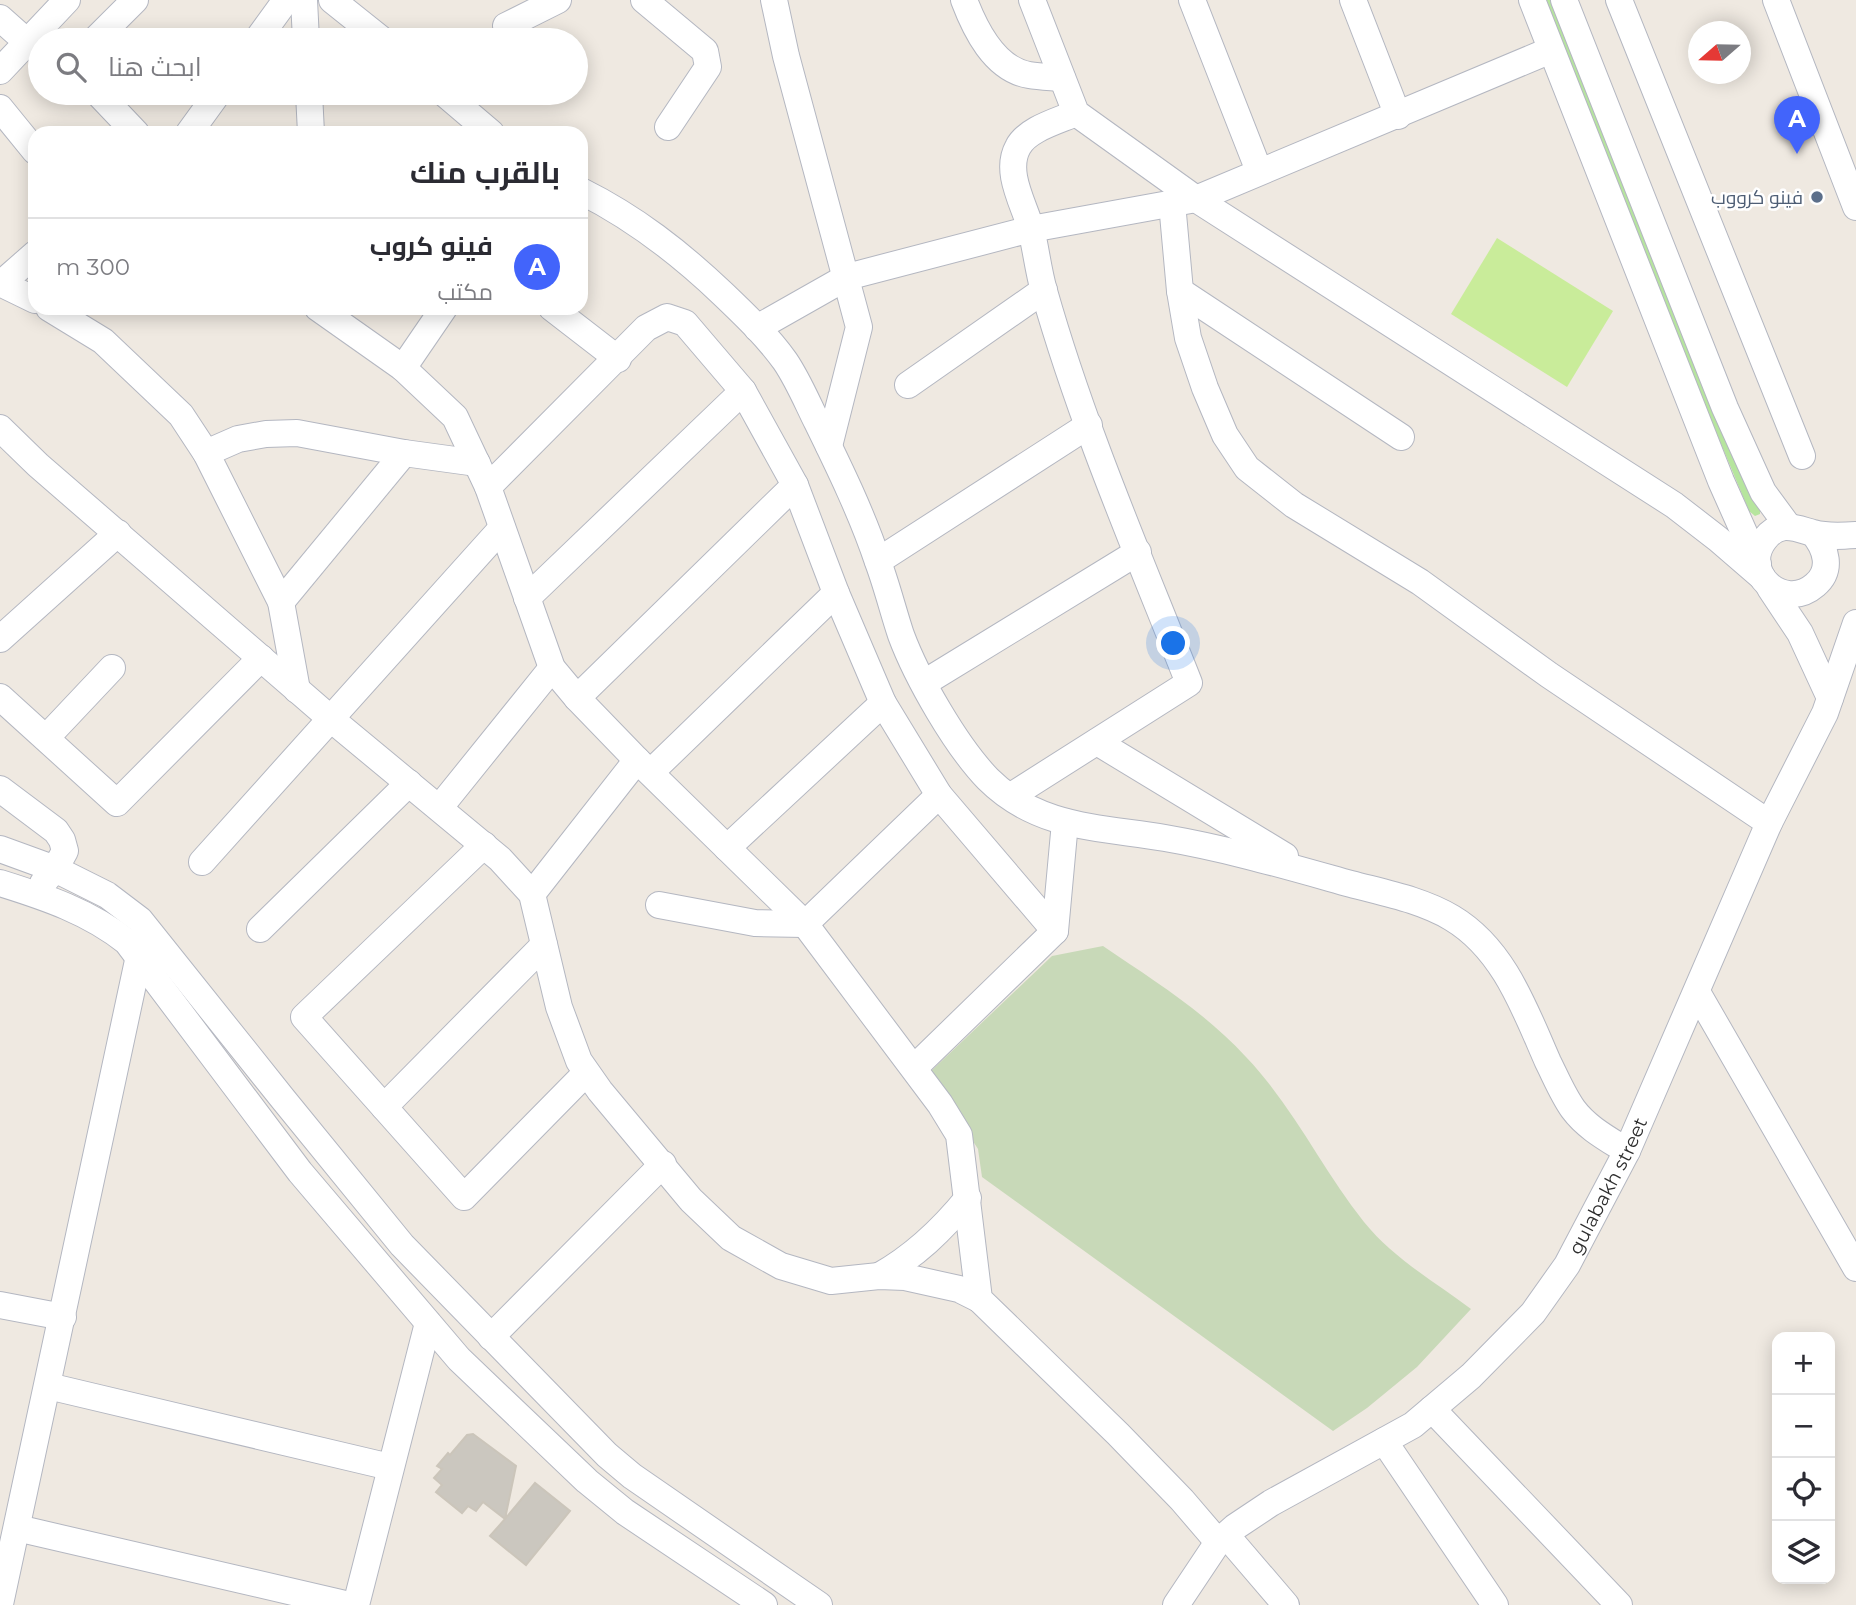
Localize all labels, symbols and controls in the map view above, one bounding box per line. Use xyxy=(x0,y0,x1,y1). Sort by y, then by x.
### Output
north arrow xyxy=(1688,21,1751,84)
search box xyxy=(28,28,588,105)
icon: search xyxy=(52,48,90,86)
text: ابحث هنا xyxy=(108,51,202,83)
pin: A xyxy=(1774,96,1820,154)
text: بالقرب منك xyxy=(410,154,560,191)
place label: فینو کرووب xyxy=(1711,186,1803,209)
marker: فینو کرووب xyxy=(1809,189,1825,205)
text: فينو كروب xyxy=(370,230,493,262)
text: 300 m xyxy=(56,253,130,281)
text: A xyxy=(528,253,546,281)
text: مكتب xyxy=(438,278,493,306)
your location xyxy=(1156,626,1190,660)
street label: gulabakh street xyxy=(1563,1113,1652,1258)
map controls xyxy=(1772,1332,1835,1584)
button: + xyxy=(1772,1332,1835,1395)
button: − xyxy=(1772,1395,1835,1458)
button: locate xyxy=(1772,1458,1835,1521)
button: layers xyxy=(1772,1521,1835,1584)

